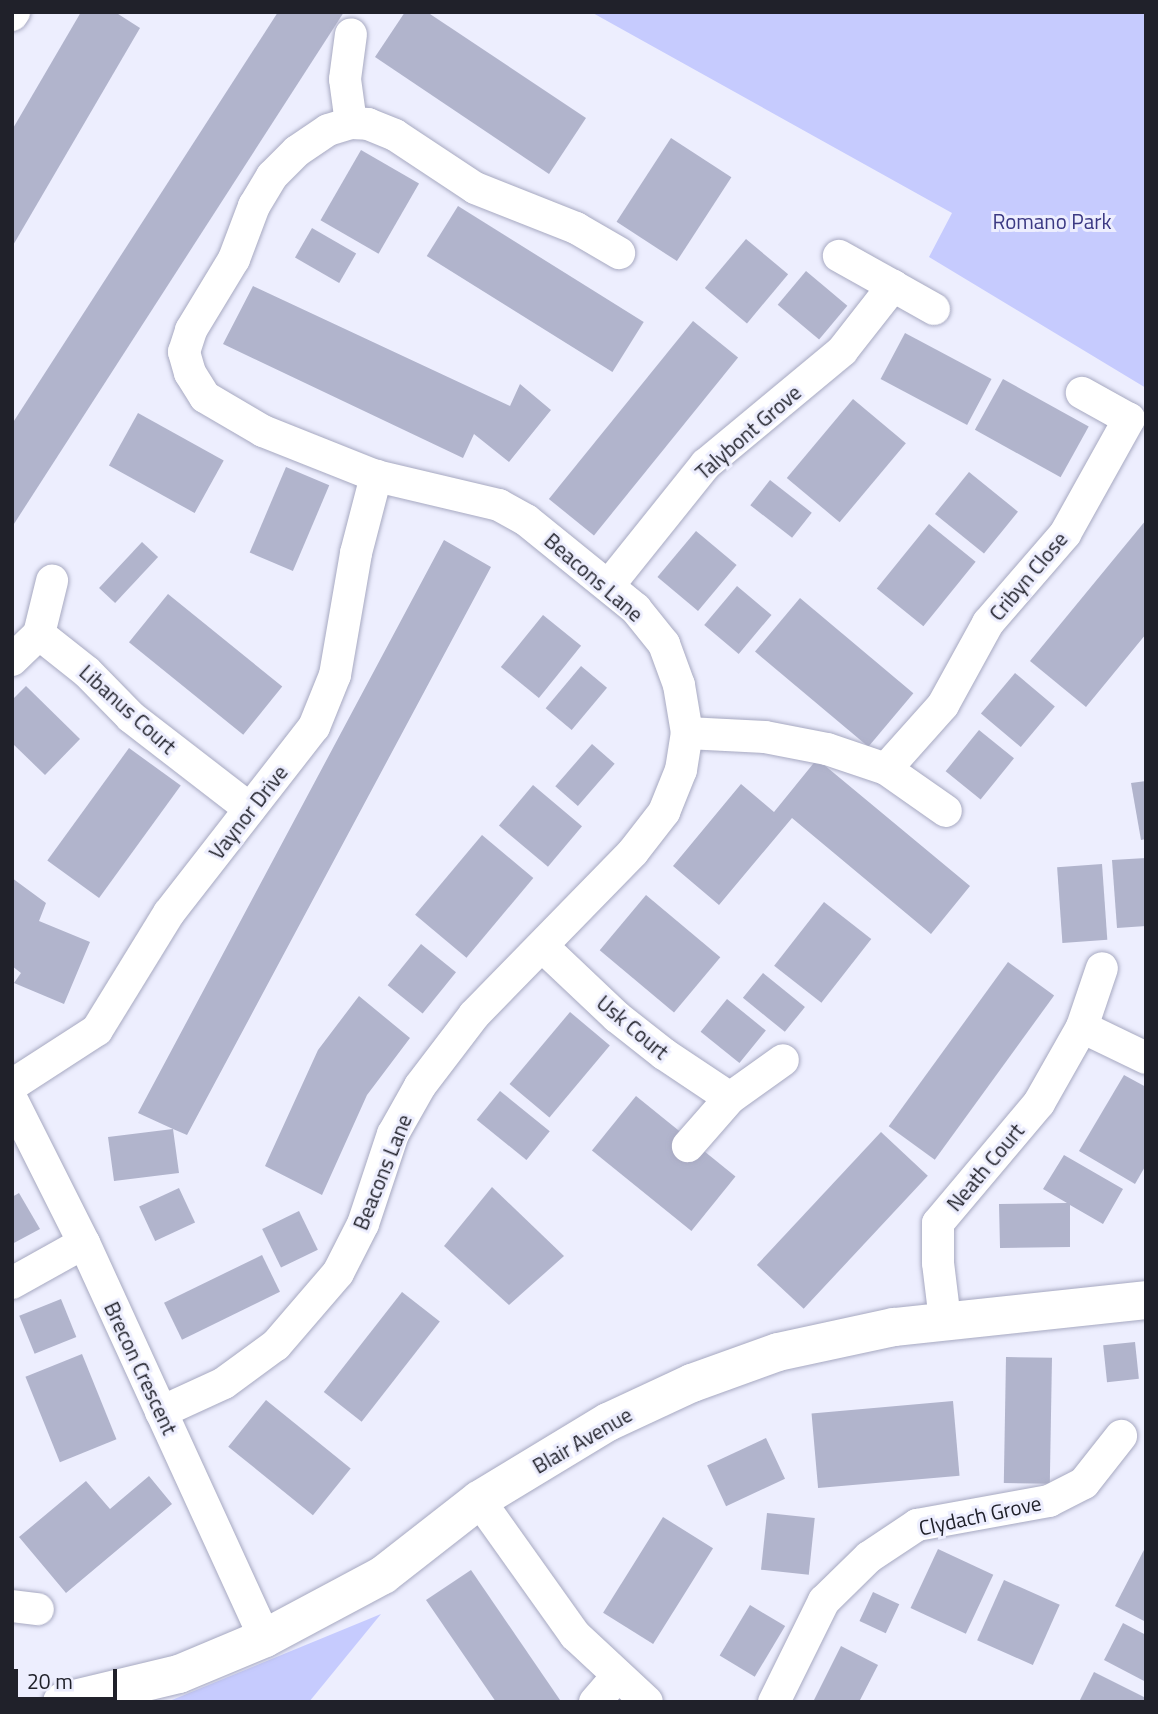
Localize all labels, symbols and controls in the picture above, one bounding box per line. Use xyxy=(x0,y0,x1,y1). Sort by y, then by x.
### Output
park label: Romano Park xyxy=(992,208,1112,234)
street label: Talybont Grove xyxy=(690,379,806,485)
street label: Beacons Lane xyxy=(540,527,648,627)
street label: Cribyn Close xyxy=(984,527,1072,625)
street label: Libanus Court xyxy=(75,659,181,759)
street label: Vaynor Drive xyxy=(203,760,293,864)
street label: Usk Court xyxy=(592,990,674,1064)
street label: Beacons Lane xyxy=(347,1111,417,1233)
street label: Neath Court xyxy=(941,1118,1029,1216)
street label: Brecon Crescent xyxy=(99,1298,183,1438)
street label: Blair Avenue xyxy=(528,1401,636,1479)
street label: Clydach Grove xyxy=(917,1490,1043,1540)
scale bar xyxy=(18,1654,121,1698)
text: 20 m xyxy=(27,1665,73,1697)

